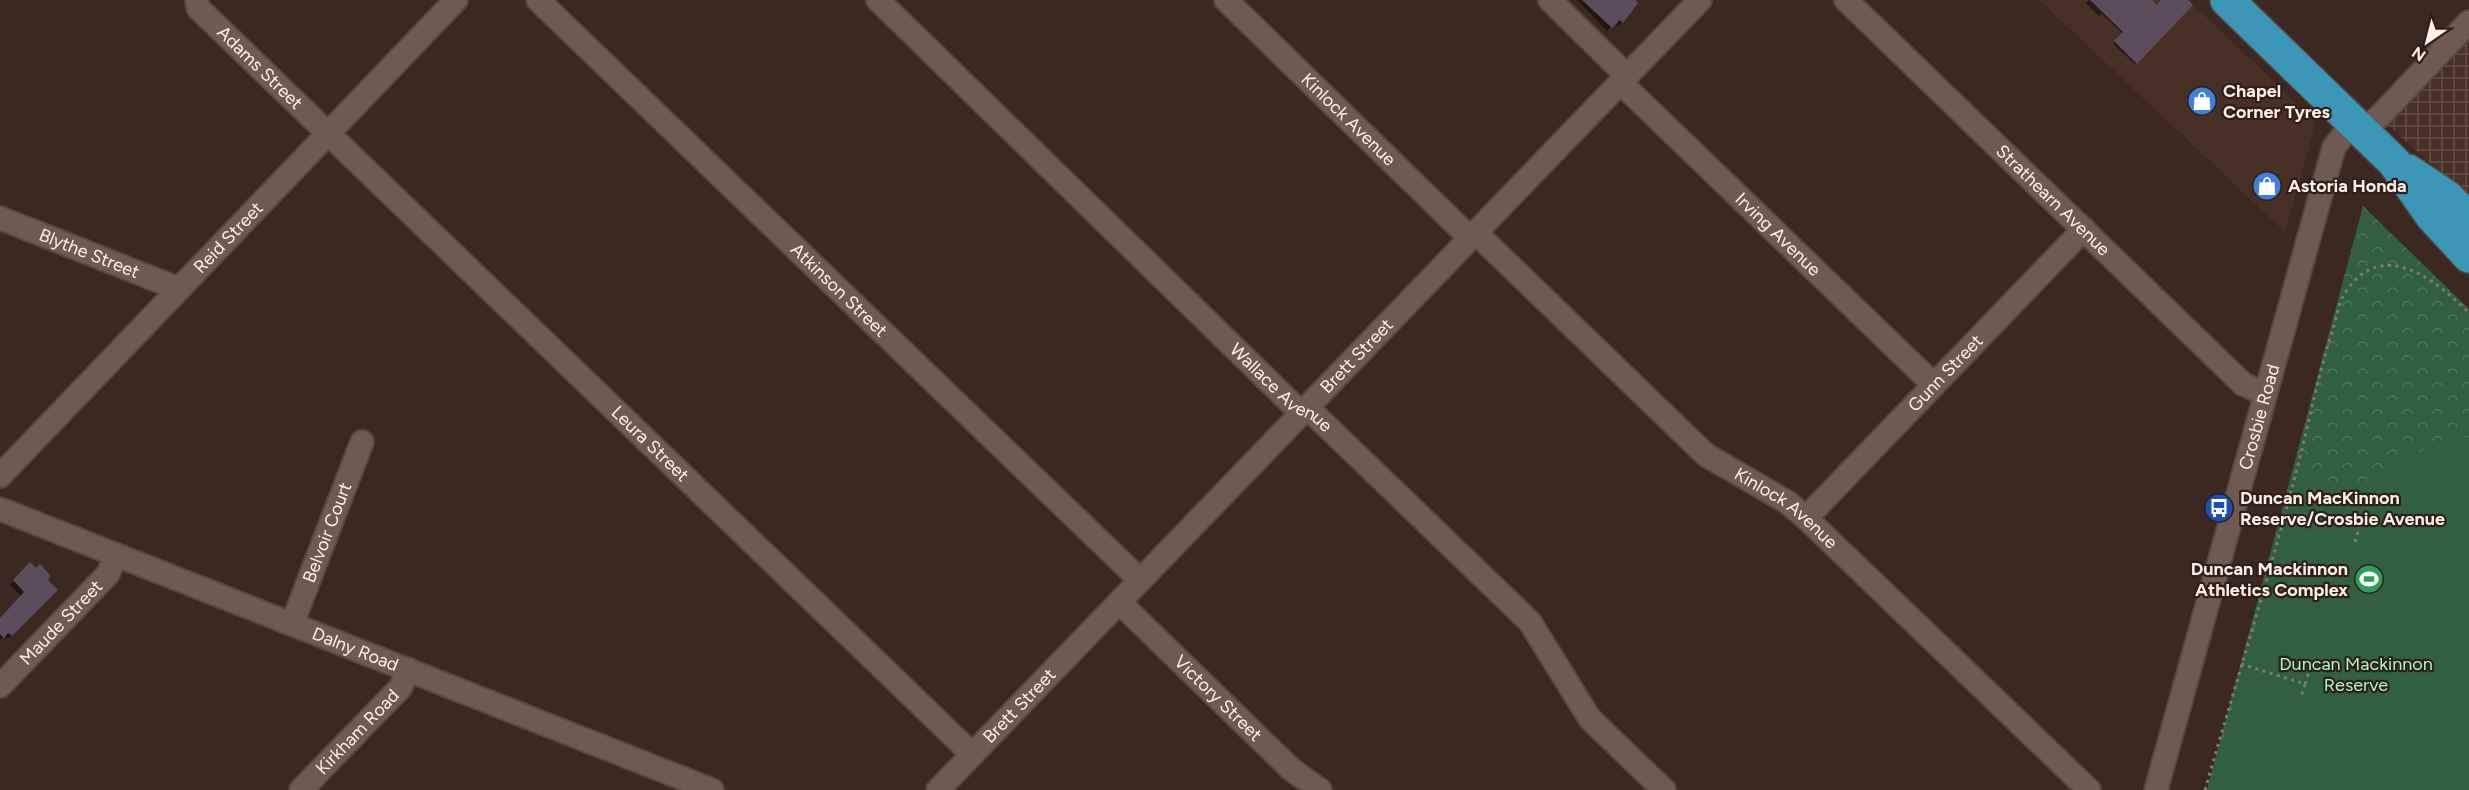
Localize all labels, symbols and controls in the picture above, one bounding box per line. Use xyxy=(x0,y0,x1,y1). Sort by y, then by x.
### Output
north arrow xyxy=(2397,12,2457,72)
street label: Adams Street xyxy=(212,21,307,114)
text: N xyxy=(2408,43,2429,65)
street label: Kinlock Avenue xyxy=(1297,68,1400,171)
place label: Chapel Corner Tyres xyxy=(2223,80,2331,123)
shop icon: Chapel Corner Tyres xyxy=(2186,85,2218,117)
street label: Strathearn Avenue xyxy=(1991,140,2115,261)
shop icon: Astoria Honda xyxy=(2251,170,2283,202)
place label: Astoria Honda xyxy=(2288,175,2407,197)
street label: Irving Avenue xyxy=(1730,188,1825,281)
street label: Reid Street xyxy=(189,197,268,278)
street label: Blythe Street xyxy=(36,224,143,283)
street label: Atkinson Street xyxy=(786,238,892,342)
street label: Brett Street xyxy=(1316,314,1398,398)
street label: Gunn Street xyxy=(1903,330,1988,416)
street label: Wallace Avenue xyxy=(1225,339,1337,437)
street label: Crosbie Road xyxy=(2234,362,2284,472)
street label: Leura Street xyxy=(607,401,694,486)
street label: Kinlock Avenue xyxy=(1730,463,1842,553)
street label: Belvoir Court xyxy=(298,479,356,586)
place label: Duncan MacKinnon Reserve/Crosbie Avenue xyxy=(2240,487,2445,530)
bus stop icon: Duncan MacKinnon Reserve/Crosbie Avenue xyxy=(2203,492,2235,524)
place label: Duncan Mackinnon Athletics Complex xyxy=(2191,558,2348,601)
sports icon: Duncan Mackinnon Athletics Complex xyxy=(2353,563,2385,595)
street label: Maude Street xyxy=(15,575,107,670)
street label: Dalny Road xyxy=(309,622,402,676)
street label: Victory Street xyxy=(1169,651,1267,746)
park label: Duncan Mackinnon Reserve xyxy=(2279,653,2433,696)
street label: Brett Street xyxy=(978,664,1060,748)
street label: Kirkham Road xyxy=(311,685,404,779)

